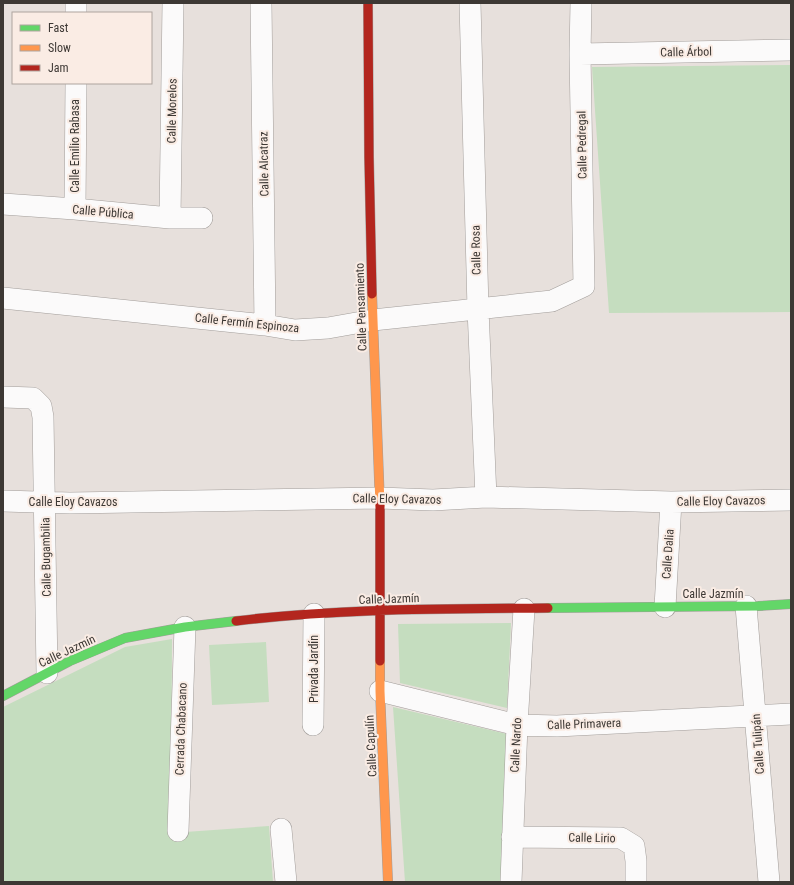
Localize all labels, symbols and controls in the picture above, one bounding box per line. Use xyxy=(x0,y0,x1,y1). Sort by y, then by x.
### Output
legend xyxy=(12,12,152,84)
text: Fast xyxy=(48,21,69,35)
text: Slow xyxy=(48,41,71,55)
street label: Calle Árbol xyxy=(660,44,712,59)
text: Jam xyxy=(48,61,69,75)
street label: Calle Morelos xyxy=(164,78,180,144)
street label: Calle Emilio Rabasa xyxy=(68,99,82,193)
street label: Calle Pedregal xyxy=(574,111,590,179)
street label: Calle Alcatraz xyxy=(256,131,272,197)
street label: Calle Pública xyxy=(72,202,135,222)
street label: Calle Rosa xyxy=(469,225,483,275)
street label: Calle Pensamiento xyxy=(352,263,370,351)
street label: Calle Fermín Espinoza xyxy=(194,311,300,335)
street label: Calle Eloy Cavazos xyxy=(352,491,442,507)
street label: Calle Eloy Cavazos xyxy=(676,493,766,509)
street label: Calle Eloy Cavazos xyxy=(29,495,117,509)
street label: Calle Bugambilia xyxy=(38,517,54,597)
street label: Calle Dalia xyxy=(659,528,677,580)
street label: Calle Jazmín xyxy=(683,587,744,601)
street label: Calle Jazmín xyxy=(358,591,420,607)
street label: Calle Jazmín xyxy=(36,632,98,670)
street label: Privada Jardín xyxy=(307,635,321,703)
street label: Cerrada Chabacano xyxy=(172,682,190,776)
street label: Calle Tulipán xyxy=(749,713,767,775)
street label: Calle Capulín xyxy=(362,714,380,777)
street label: Calle Primavera xyxy=(547,716,621,732)
street label: Calle Nardo xyxy=(508,717,524,773)
street label: Calle Lirio xyxy=(568,831,616,845)

